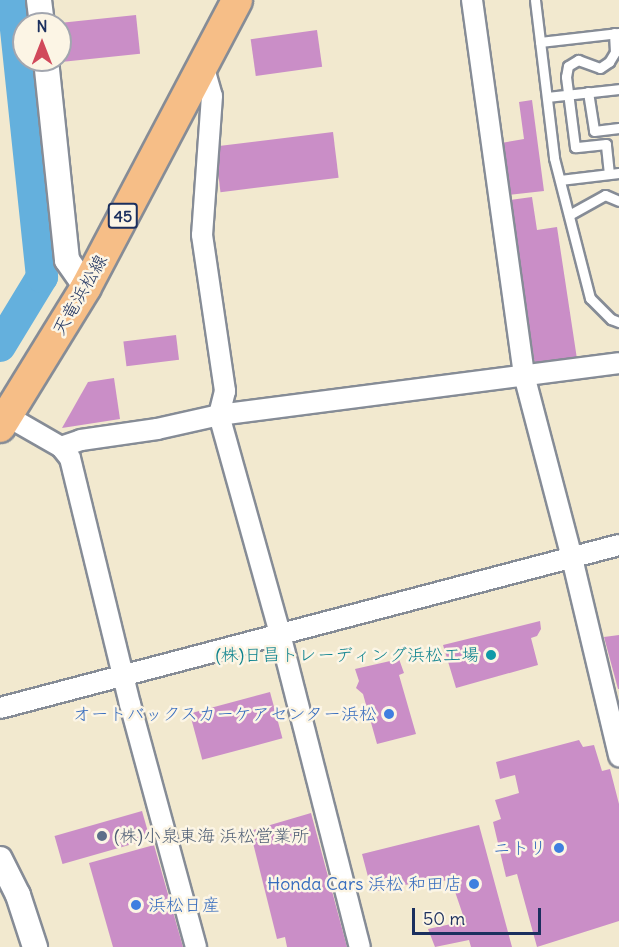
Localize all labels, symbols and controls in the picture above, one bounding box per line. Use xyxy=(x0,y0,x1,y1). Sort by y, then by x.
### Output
north arrow xyxy=(12,12,72,72)
text: N xyxy=(36,16,48,36)
road number: 45 xyxy=(106,203,140,229)
street label: 天竜浜松線 xyxy=(48,251,112,339)
place label: (株)日昌トレーディング浜松工場 xyxy=(215,644,479,666)
marker: (株)日昌トレーディング浜松工場 xyxy=(484,648,498,662)
place label: オートバックスカーケアセンター浜松 xyxy=(71,703,377,725)
marker: オートバックスカーケアセンター浜松 xyxy=(382,707,396,721)
place label: (株)小泉東海 浜松営業所 xyxy=(114,825,309,847)
marker: (株)小泉東海 浜松営業所 xyxy=(95,829,109,843)
place label: ニトリ xyxy=(493,837,547,859)
marker: ニトリ xyxy=(552,841,566,855)
place label: Honda Cars 浜松 和田店 xyxy=(267,873,462,895)
marker: Honda Cars 浜松 和田店 xyxy=(467,877,481,891)
place label: 浜松日産 xyxy=(148,894,220,916)
scale bar xyxy=(415,896,544,934)
marker: 浜松日産 xyxy=(129,898,143,912)
text: 50 m xyxy=(423,907,465,930)

